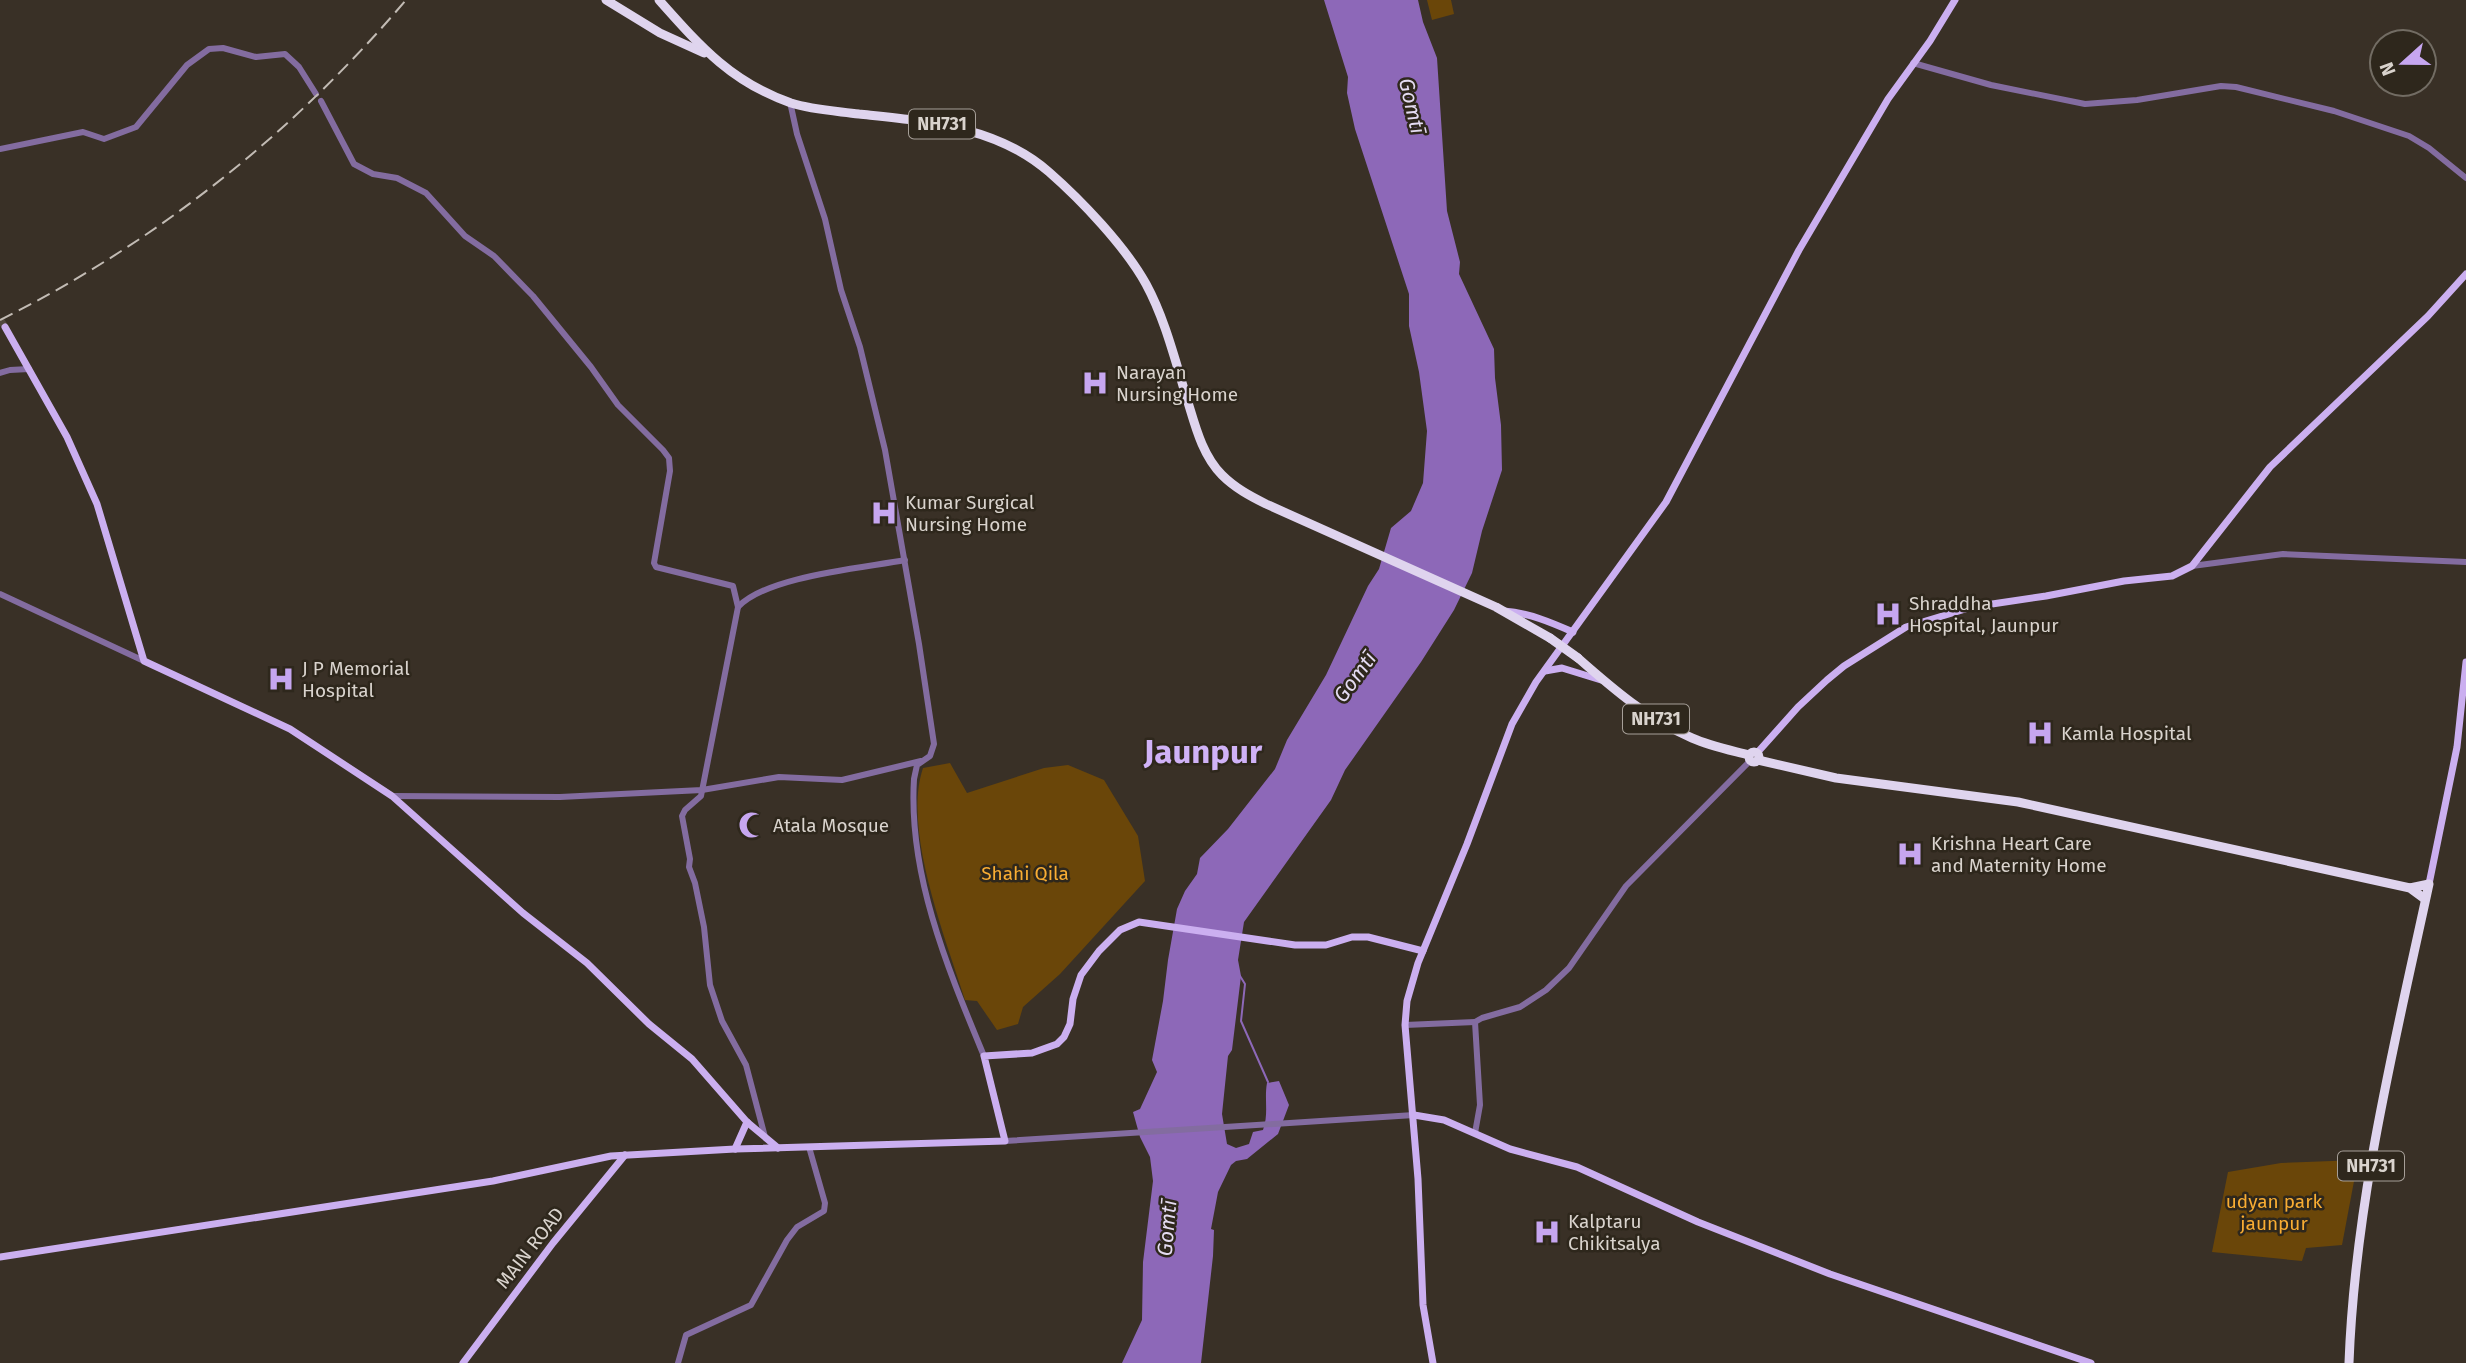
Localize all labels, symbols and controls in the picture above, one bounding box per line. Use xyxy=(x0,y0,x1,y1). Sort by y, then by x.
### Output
north arrow xyxy=(2368,28,2438,98)
text: N xyxy=(2375,59,2401,79)
water label: Gomtī xyxy=(1393,76,1431,138)
road number: NH731 xyxy=(909,110,975,139)
place label: Narayan Nursing Home xyxy=(1116,361,1238,406)
hospital icon: Narayan Nursing Home xyxy=(1080,368,1110,398)
place label: Kumar Surgical Nursing Home xyxy=(905,491,1035,536)
hospital icon: Kumar Surgical Nursing Home xyxy=(869,498,899,528)
place label: Shraddha Hospital, Jaunpur xyxy=(1909,592,2059,637)
hospital icon: Shraddha Hospital, Jaunpur xyxy=(1873,599,1903,629)
water label: Gomtī xyxy=(1328,645,1383,707)
place label: J P Memorial Hospital xyxy=(302,657,410,702)
hospital icon: J P Memorial Hospital xyxy=(266,664,296,694)
road number: NH731 xyxy=(1623,704,1689,734)
hospital icon: Kamla Hospital xyxy=(2025,718,2055,748)
place label: Kamla Hospital xyxy=(2061,722,2192,745)
district label: Jaunpur xyxy=(1143,732,1263,772)
mosque icon: Atala Mosque xyxy=(737,810,767,840)
place label: Atala Mosque xyxy=(773,814,889,837)
place label: Krishna Heart Care and Maternity Home xyxy=(1931,832,2107,877)
hospital icon: Krishna Heart Care and Maternity Home xyxy=(1895,839,1925,869)
park label: Shahi Qila xyxy=(981,862,1069,885)
road number: NH731 xyxy=(2338,1152,2404,1181)
park label: udyan park jaunpur xyxy=(2226,1190,2323,1235)
water label: Gomtī xyxy=(1152,1197,1183,1257)
street label: MAIN ROAD xyxy=(491,1203,569,1293)
place label: Kalptaru Chikitsalya xyxy=(1568,1210,1660,1255)
hospital icon: Kalptaru Chikitsalya xyxy=(1532,1217,1562,1247)

